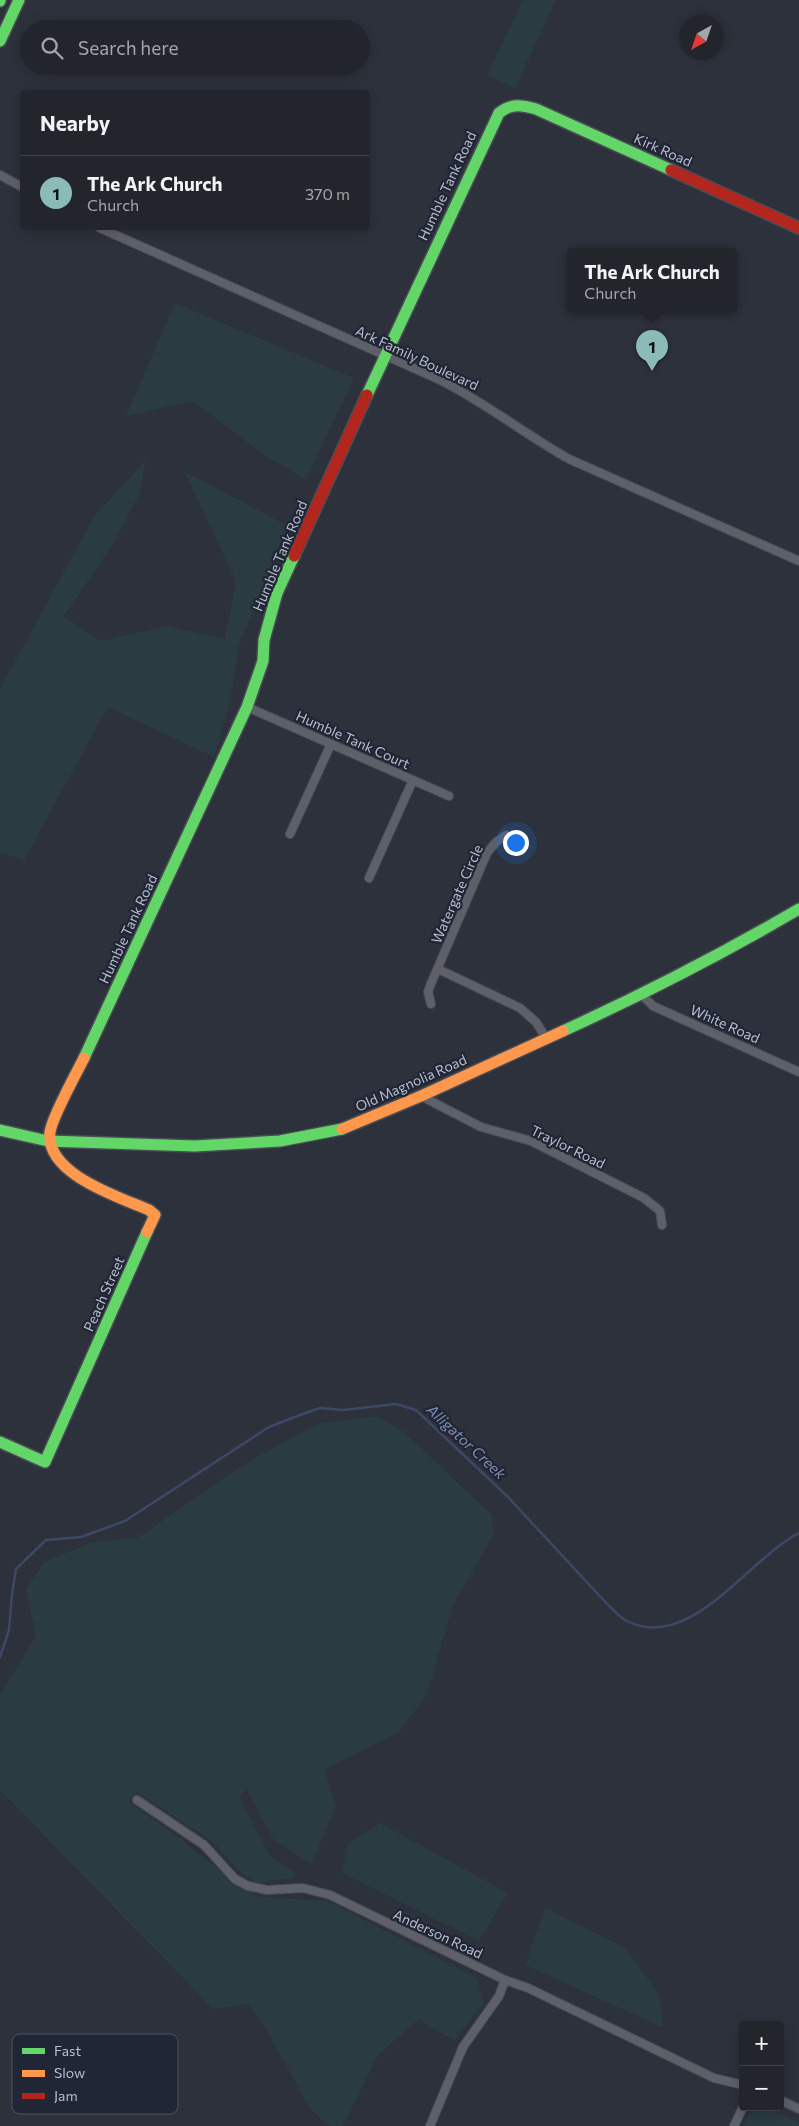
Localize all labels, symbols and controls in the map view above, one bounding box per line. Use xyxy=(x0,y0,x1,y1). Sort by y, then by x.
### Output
north arrow xyxy=(679,15,724,60)
search box xyxy=(20,20,370,75)
icon: search xyxy=(38,34,66,62)
text: Search here xyxy=(78,36,178,59)
text: Nearby xyxy=(40,110,110,135)
street label: Humble Tank Road xyxy=(414,128,479,243)
street label: Kirk Road xyxy=(632,129,695,170)
text: The Ark Church xyxy=(87,172,223,195)
text: 1 xyxy=(52,184,60,203)
text: 370 m xyxy=(305,184,350,203)
text: Church xyxy=(87,195,139,214)
popup xyxy=(567,248,737,313)
text: The Ark Church xyxy=(584,260,720,283)
text: Church xyxy=(584,283,637,302)
street label: Ark Family Boulevard xyxy=(353,322,481,393)
pin: 1 xyxy=(636,330,668,371)
street label: Humble Tank Road xyxy=(249,498,311,614)
street label: Humble Tank Court xyxy=(294,707,413,772)
your location xyxy=(503,830,529,856)
street label: Watergate Circle xyxy=(427,842,486,946)
street label: Humble Tank Road xyxy=(95,871,160,986)
street label: White Road xyxy=(688,1001,763,1046)
street label: Old Magnolia Road xyxy=(352,1050,469,1115)
street label: Traylor Road xyxy=(528,1121,608,1172)
street label: Peach Street xyxy=(79,1253,128,1334)
water label: Alligator Creek xyxy=(423,1399,511,1483)
street label: Anderson Road xyxy=(391,1905,486,1962)
map controls xyxy=(739,2021,784,2111)
button: + xyxy=(739,2021,784,2066)
legend xyxy=(12,2034,178,2114)
text: Fast xyxy=(54,2042,81,2059)
text: Slow xyxy=(54,2064,85,2081)
button: − xyxy=(739,2066,784,2111)
text: Jam xyxy=(54,2087,78,2104)

